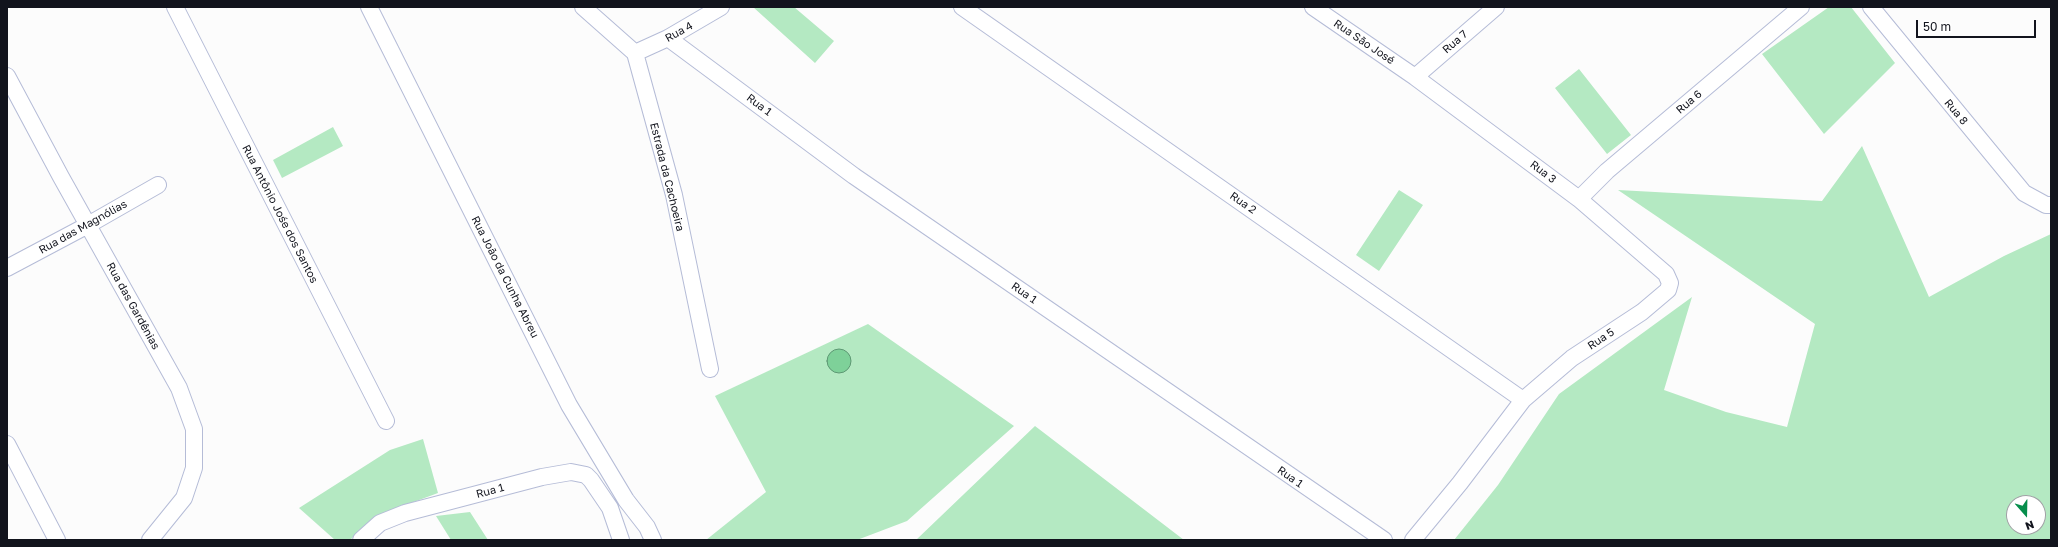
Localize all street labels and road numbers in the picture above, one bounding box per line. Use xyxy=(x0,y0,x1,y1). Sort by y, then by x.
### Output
street label: Rua São José xyxy=(1331,17,1397,67)
street label: Rua 4 xyxy=(663,19,695,45)
street label: Rua 7 xyxy=(1440,28,1470,56)
street label: Rua 6 xyxy=(1673,87,1705,117)
street label: Rua 1 xyxy=(744,91,774,119)
street label: Rua 8 xyxy=(1941,96,1971,128)
street label: Estrada da Cachoeira xyxy=(647,121,687,233)
street label: Rua Antônio Jośe dos Santos xyxy=(239,143,321,285)
street label: Rua 3 xyxy=(1527,158,1559,186)
street label: Rua 2 xyxy=(1227,189,1259,217)
street label: Rua das Magnólias xyxy=(37,197,129,257)
street label: Rua João da Cunha Abreu xyxy=(469,214,541,340)
street label: Rua das Gardênias xyxy=(104,260,162,352)
street label: Rua 1 xyxy=(1009,280,1039,306)
street label: Rua 5 xyxy=(1585,325,1617,353)
street label: Rua 1 xyxy=(1275,464,1305,490)
street label: Rua 1 xyxy=(475,481,505,501)

